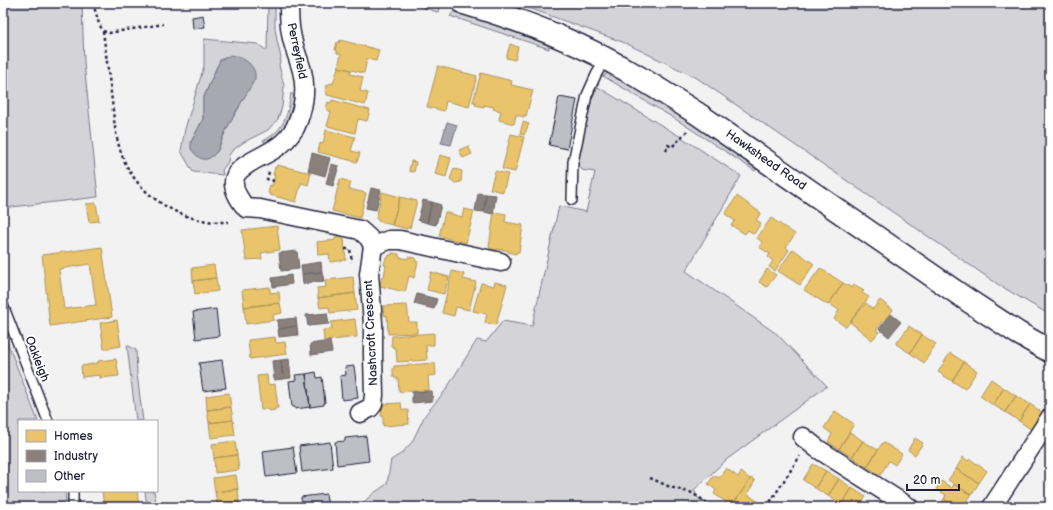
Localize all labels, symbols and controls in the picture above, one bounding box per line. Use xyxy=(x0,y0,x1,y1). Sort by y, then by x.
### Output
street label: Perreyfield xyxy=(284,21,310,81)
street label: Hawkshead Road xyxy=(723,127,809,193)
street label: Nashcroft Crescent xyxy=(361,279,381,386)
street label: Oakleigh xyxy=(21,334,53,384)
legend xyxy=(18,420,158,492)
text: Homes xyxy=(54,429,93,444)
text: Industry xyxy=(54,449,99,464)
scale bar xyxy=(907,466,959,492)
text: Other xyxy=(54,469,86,484)
text: 20 m xyxy=(913,473,940,488)

